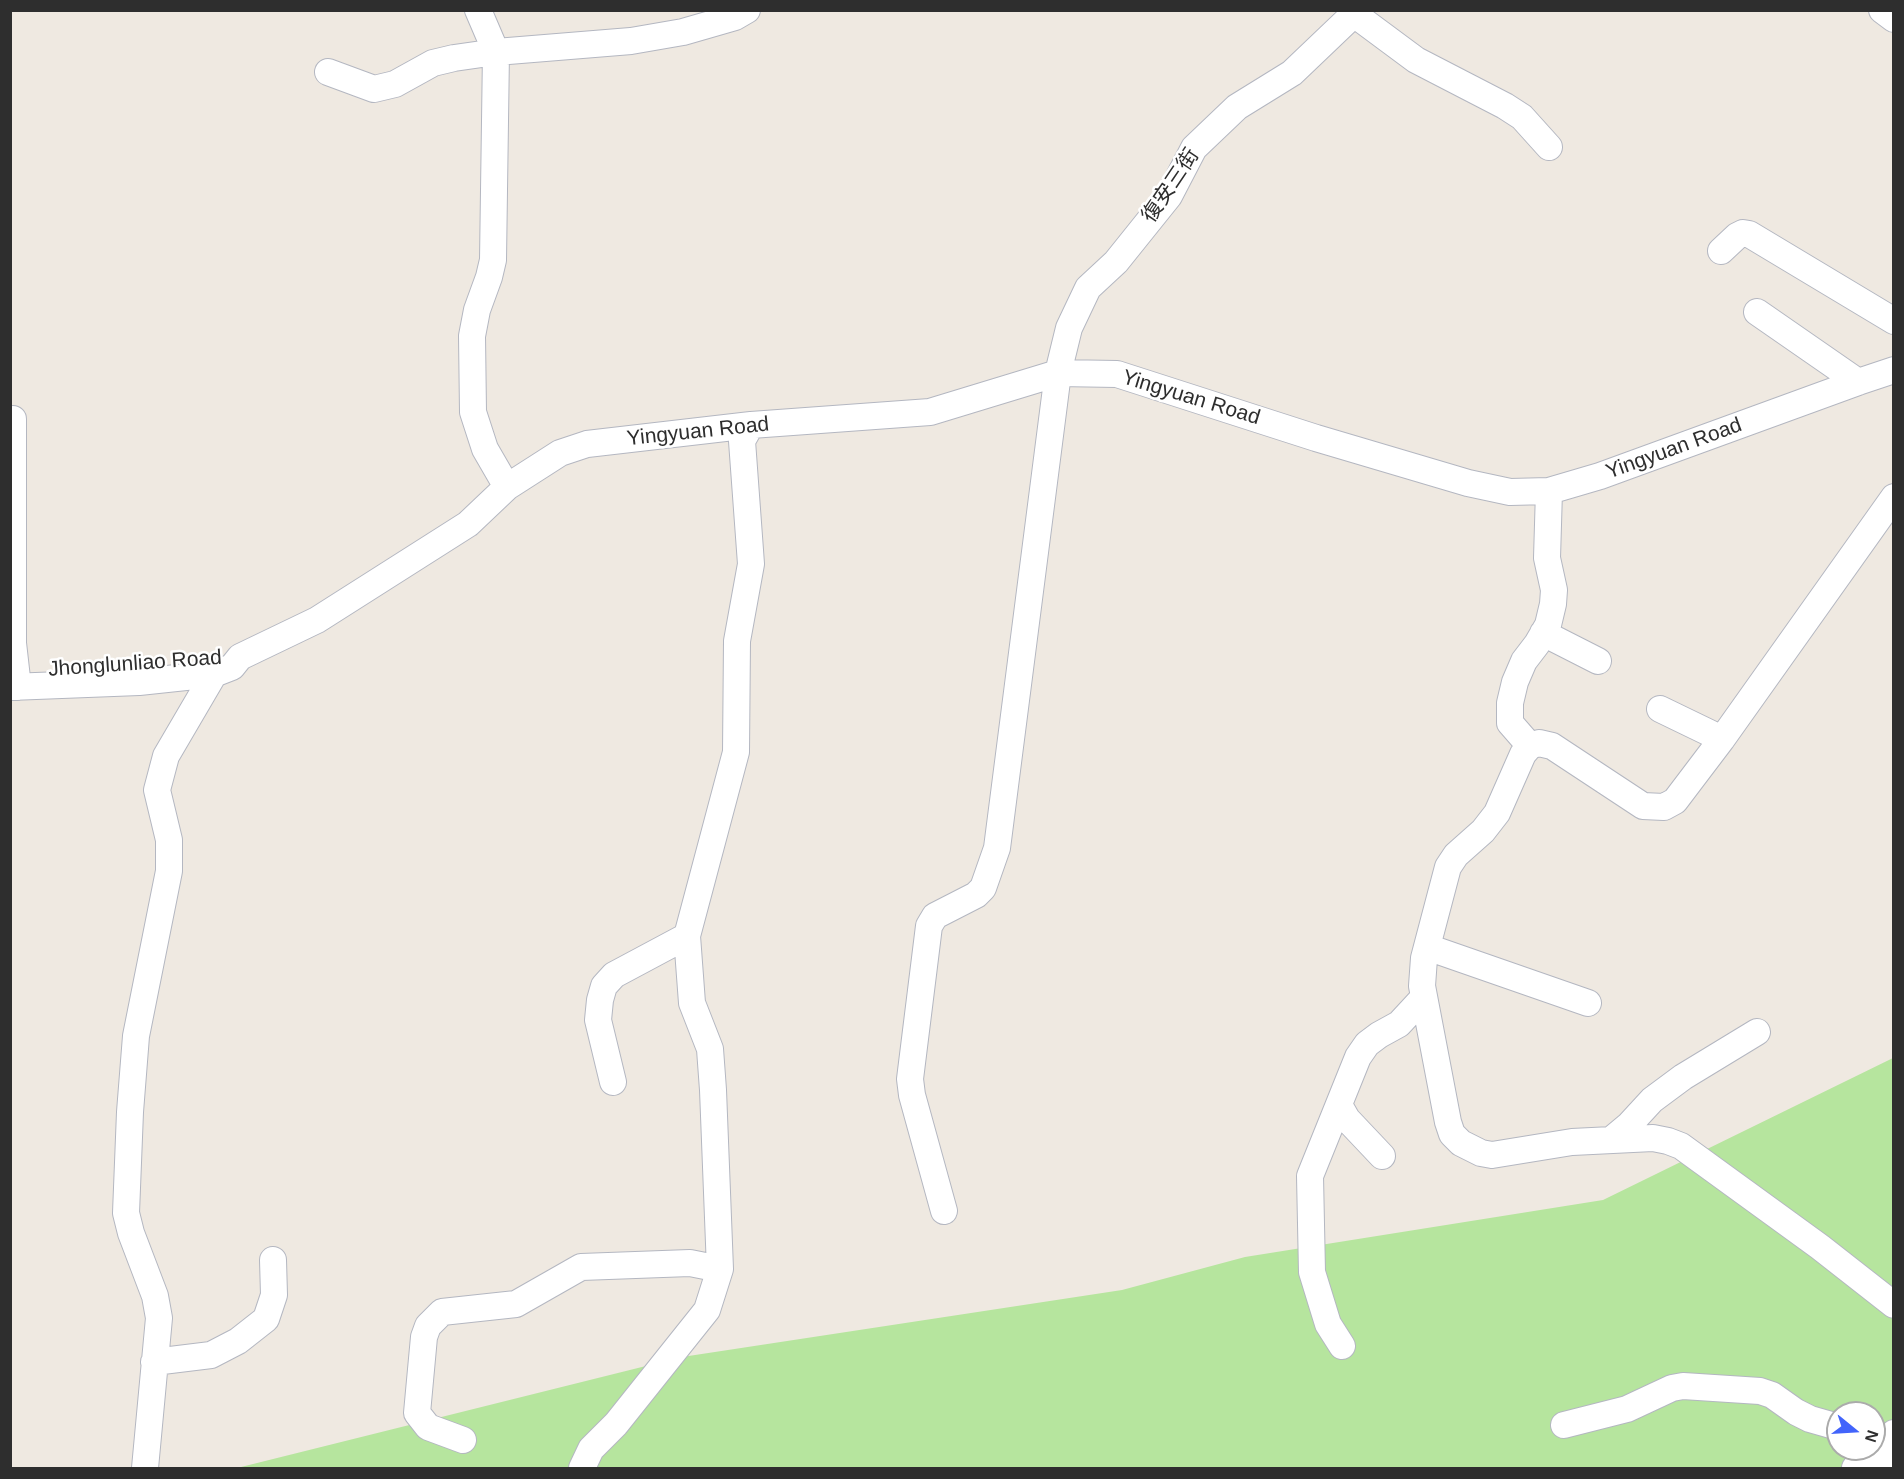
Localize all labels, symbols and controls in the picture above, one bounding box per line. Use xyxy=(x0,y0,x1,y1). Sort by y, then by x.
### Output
street label: 復安三街 xyxy=(1137,144,1205,228)
street label: Yingyuan Road xyxy=(1119,365,1263,431)
street label: Yingyuan Road xyxy=(626,412,770,452)
street label: Yingyuan Road xyxy=(1603,413,1745,485)
street label: Jhonglunliao Road xyxy=(47,645,223,683)
north arrow xyxy=(1826,1401,1886,1461)
text: N xyxy=(1862,1428,1882,1444)

